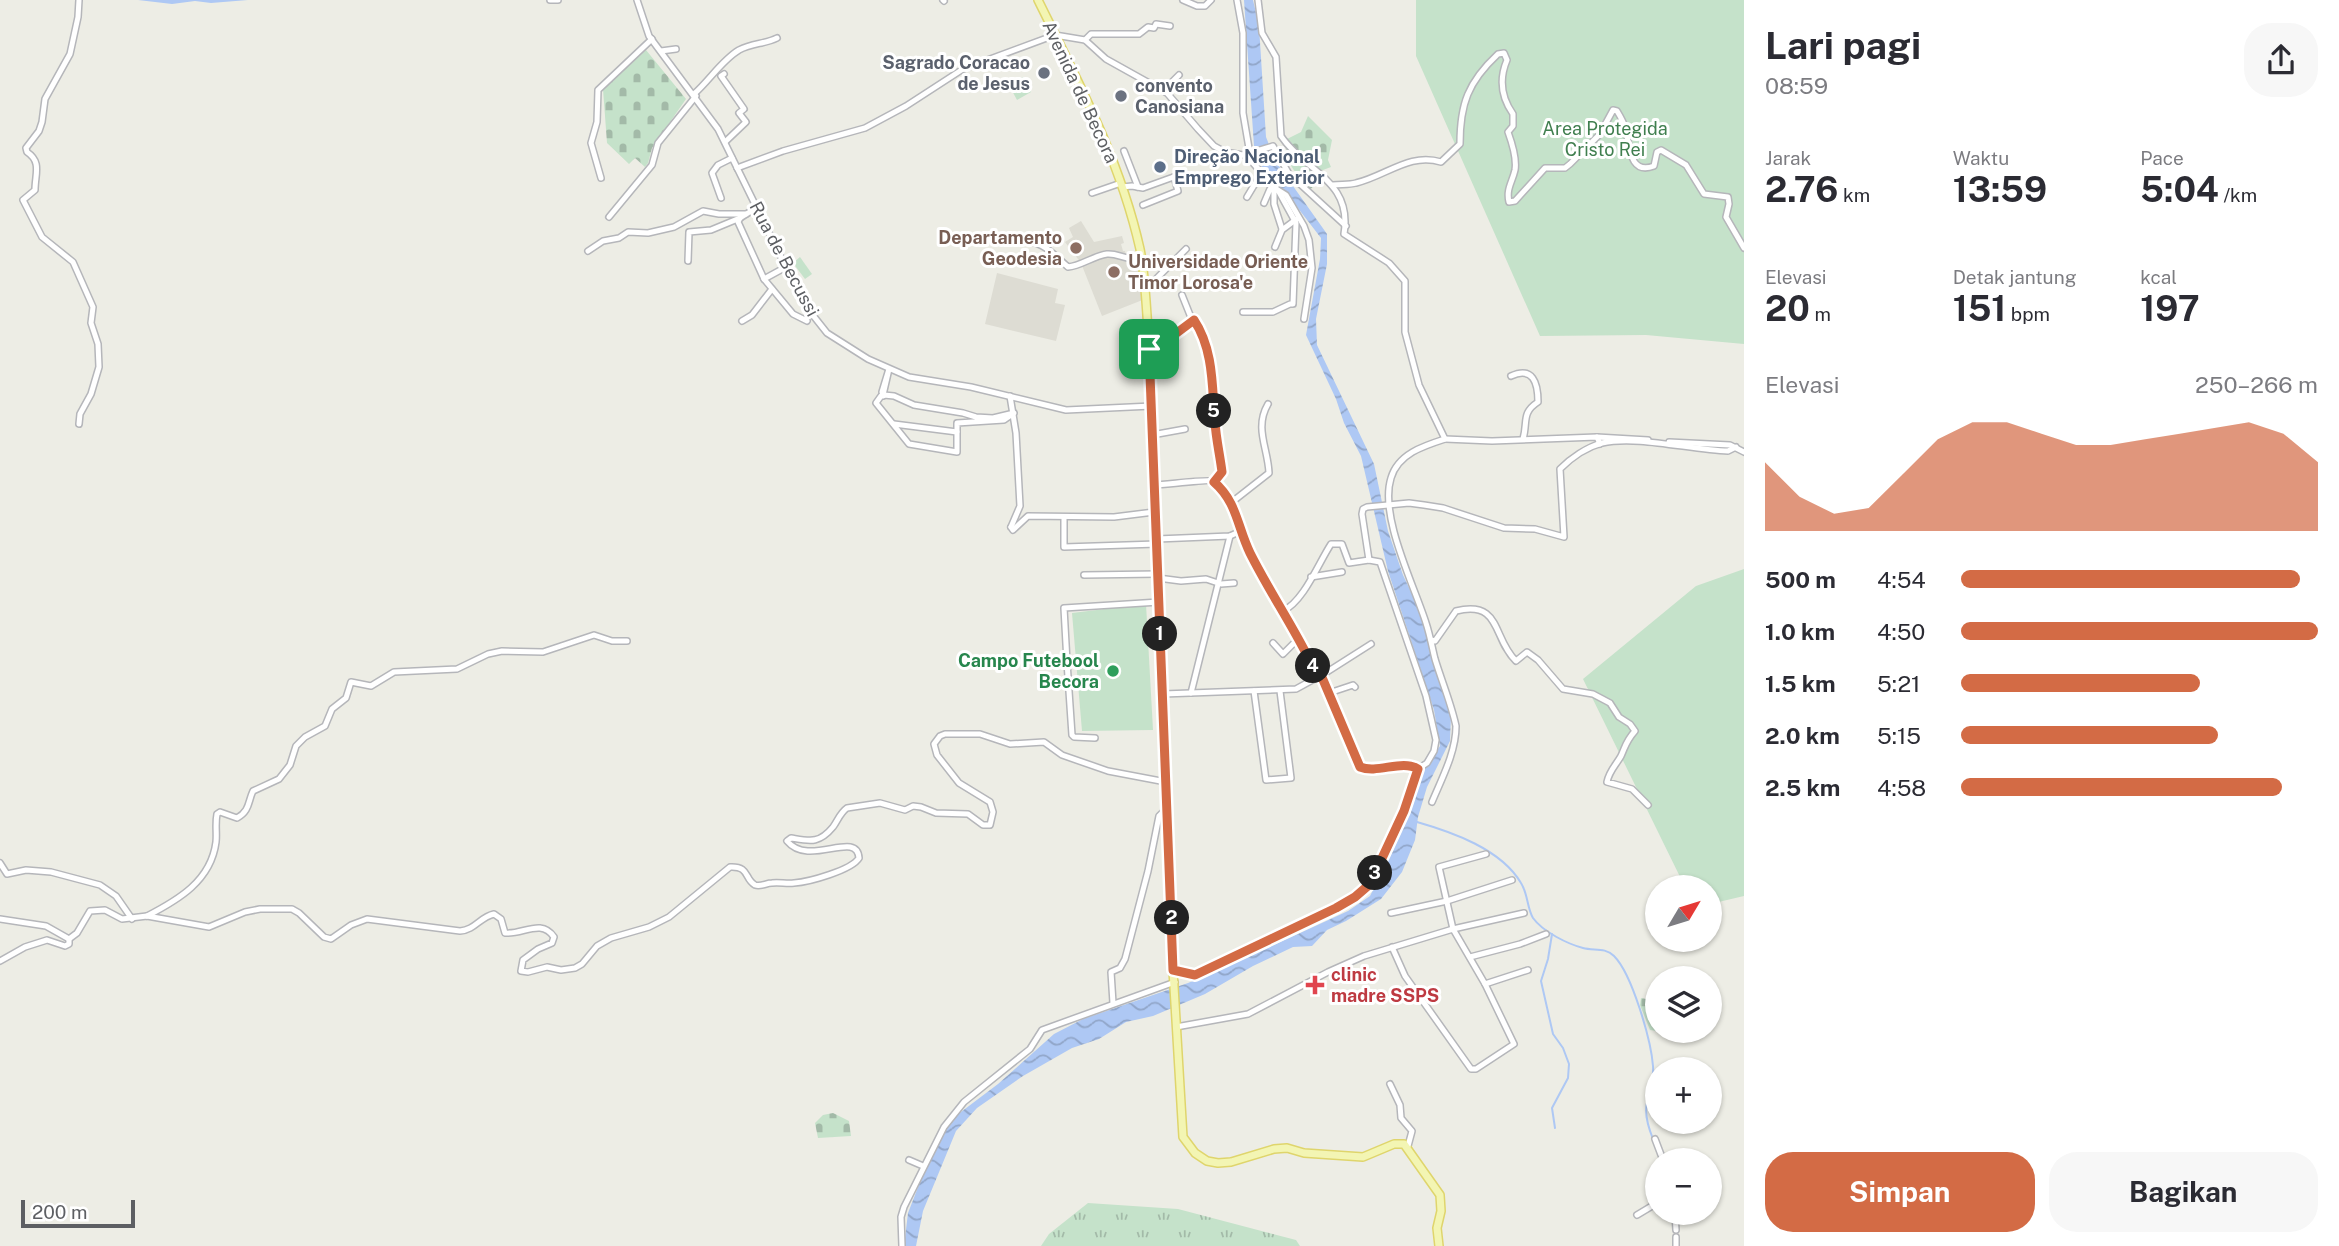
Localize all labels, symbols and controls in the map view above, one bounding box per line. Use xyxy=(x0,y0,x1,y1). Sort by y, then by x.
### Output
street label: Avenida de Becora xyxy=(1038,17,1123,166)
text: Lari pagi xyxy=(1765,23,1921,68)
button: share xyxy=(2244,23,2318,97)
place label: Sagrado Coracao de Jesus xyxy=(882,52,1030,94)
marker: Sagrado Coracao de Jesus xyxy=(1036,65,1052,81)
text: 08:59 xyxy=(1765,72,1828,99)
place label: convento Canosiana xyxy=(1135,75,1224,117)
marker: convento Canosiana xyxy=(1113,88,1129,104)
park label: Area Protegida Cristo Rei xyxy=(1542,118,1668,160)
place label: Direção Nacional Emprego Exterior xyxy=(1174,146,1325,188)
text: Jarak xyxy=(1765,147,1811,169)
text: Waktu xyxy=(1953,147,2009,169)
text: Pace xyxy=(2140,147,2184,169)
marker: Direção Nacional Emprego Exterior xyxy=(1152,159,1168,175)
text: 2.76 xyxy=(1765,169,1839,210)
text: 13:59 xyxy=(1953,169,2047,210)
text: 5:04 xyxy=(2140,169,2219,210)
text: km xyxy=(1839,184,1870,206)
text: /km xyxy=(2219,184,2257,206)
street label: Rua de Becussi xyxy=(745,198,824,320)
place label: Departamento Geodesia xyxy=(938,227,1062,269)
marker: Departamento Geodesia xyxy=(1068,240,1084,256)
place label: Universidade Oriente Timor Lorosa'e xyxy=(1128,251,1308,293)
marker: Universidade Oriente Timor Lorosa'e xyxy=(1106,264,1122,280)
text: Elevasi xyxy=(1765,266,1826,288)
text: Detak jantung xyxy=(1953,266,2077,288)
text: kcal xyxy=(2140,266,2177,288)
text: 20 xyxy=(1765,288,1810,329)
text: 151 xyxy=(1953,288,2006,329)
text: 197 xyxy=(2140,288,2200,329)
text: m xyxy=(1810,303,1831,325)
text: bpm xyxy=(2006,303,2050,325)
pin xyxy=(1119,319,1179,379)
icon: arrive xyxy=(1130,330,1168,368)
text: Elevasi xyxy=(1765,371,1839,398)
text: 250–266 m xyxy=(2195,371,2318,398)
pin: 5 xyxy=(1196,394,1232,428)
text: 5 xyxy=(1207,399,1220,421)
text: 500 m xyxy=(1765,566,1836,593)
text: 4:54 xyxy=(1877,566,1926,593)
pin: 1 xyxy=(1142,616,1178,652)
text: 1.0 km xyxy=(1765,618,1835,645)
text: 4:50 xyxy=(1877,618,1925,645)
text: 1 xyxy=(1155,622,1164,644)
pin: 4 xyxy=(1296,648,1330,684)
place label: Campo Futebool Becora xyxy=(958,650,1099,692)
text: 4 xyxy=(1306,654,1319,676)
marker: Campo Futebool Becora xyxy=(1105,663,1121,679)
text: 1.5 km xyxy=(1765,670,1836,697)
text: 5:21 xyxy=(1877,670,1920,697)
text: 2.0 km xyxy=(1765,722,1840,749)
text: 5:15 xyxy=(1877,722,1921,749)
text: 2.5 km xyxy=(1765,774,1840,801)
text: 4:58 xyxy=(1877,774,1926,801)
pin: 3 xyxy=(1358,856,1392,890)
text: 3 xyxy=(1368,861,1381,883)
north arrow xyxy=(1645,875,1722,952)
map controls xyxy=(1645,875,1722,1225)
pin: 2 xyxy=(1154,900,1190,936)
text: 2 xyxy=(1165,906,1178,928)
place label: clinic madre SSPS xyxy=(1331,964,1439,1006)
button: layers xyxy=(1645,966,1722,1043)
marker: clinic madre SSPS xyxy=(1305,975,1325,995)
button: + xyxy=(1645,1057,1722,1134)
button: − xyxy=(1645,1148,1722,1225)
button: Simpan xyxy=(1765,1152,2035,1232)
button: Bagikan xyxy=(2049,1152,2318,1232)
scale bar xyxy=(21,1197,135,1229)
text: 200 m xyxy=(32,1201,88,1223)

